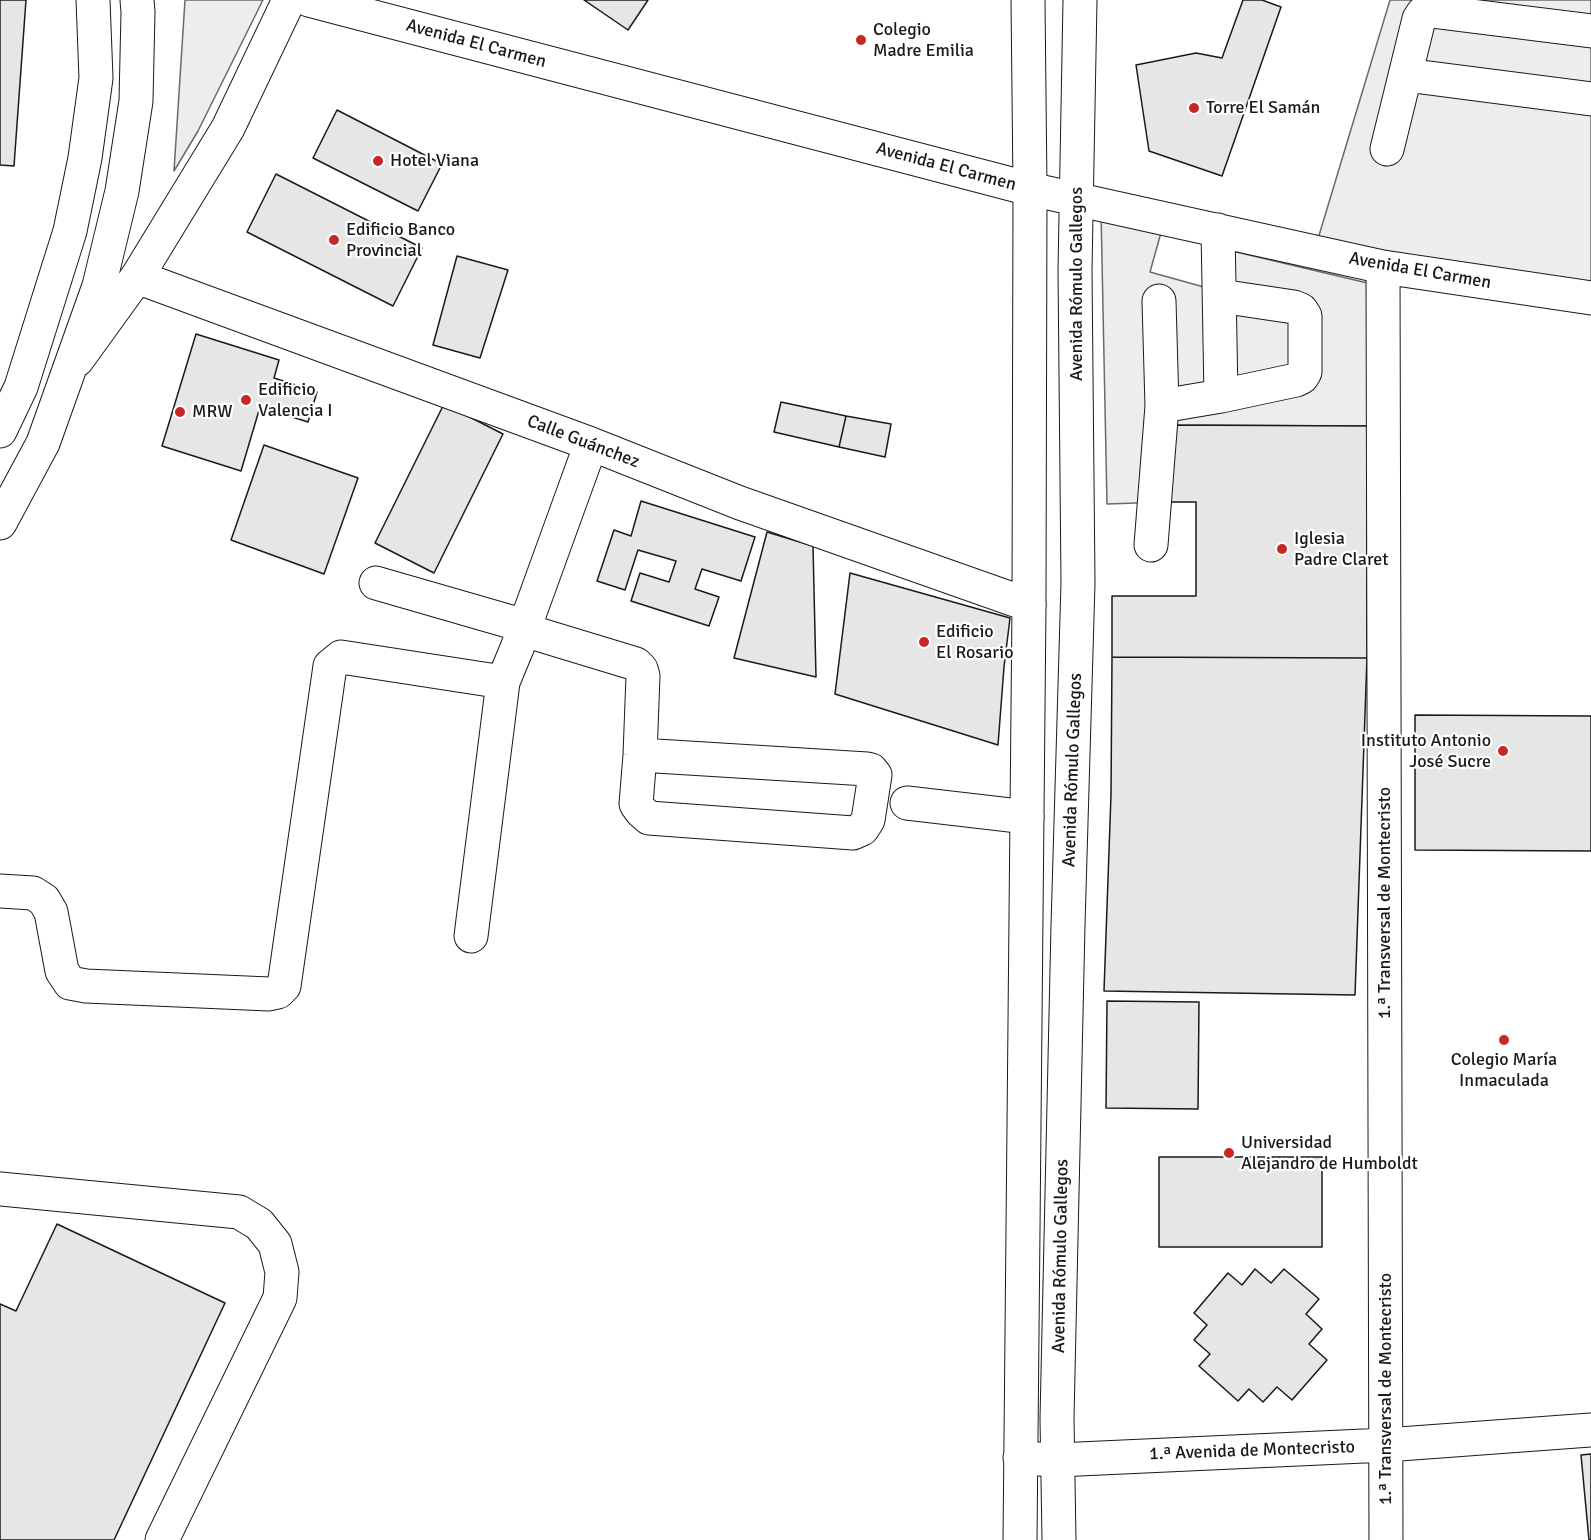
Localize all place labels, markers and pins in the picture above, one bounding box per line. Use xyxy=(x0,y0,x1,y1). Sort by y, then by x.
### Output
place label: Colegio Madre Emilia xyxy=(873,19,974,62)
marker: Colegio Madre Emilia xyxy=(854,33,868,47)
place label: Torre El Samán xyxy=(1206,97,1320,119)
marker: Torre El Samán xyxy=(1187,101,1201,115)
place label: Hotel Viana xyxy=(390,150,479,172)
marker: Hotel Viana xyxy=(371,154,385,168)
place label: Edificio Banco Provincial xyxy=(346,219,455,262)
marker: Edificio Banco Provincial xyxy=(327,233,341,247)
place label: Edificio Valencia I xyxy=(258,379,333,422)
marker: Edificio Valencia I xyxy=(239,393,253,407)
place label: MRW xyxy=(192,401,232,423)
marker: MRW xyxy=(173,405,187,419)
place label: Iglesia Padre Claret xyxy=(1294,528,1389,570)
marker: Iglesia Padre Claret xyxy=(1275,542,1289,556)
place label: Edificio El Rosario xyxy=(936,621,1014,664)
marker: Edificio El Rosario xyxy=(917,635,931,649)
place label: Instituto Antonio José Sucre xyxy=(1361,730,1491,772)
marker: Instituto Antonio José Sucre xyxy=(1496,744,1510,758)
marker: Colegio María Inmaculada xyxy=(1497,1033,1511,1047)
place label: Colegio María Inmaculada xyxy=(1451,1049,1557,1092)
place label: Universidad Alejandro de Humboldt xyxy=(1241,1132,1418,1174)
marker: Universidad Alejandro de Humboldt xyxy=(1222,1146,1236,1160)

